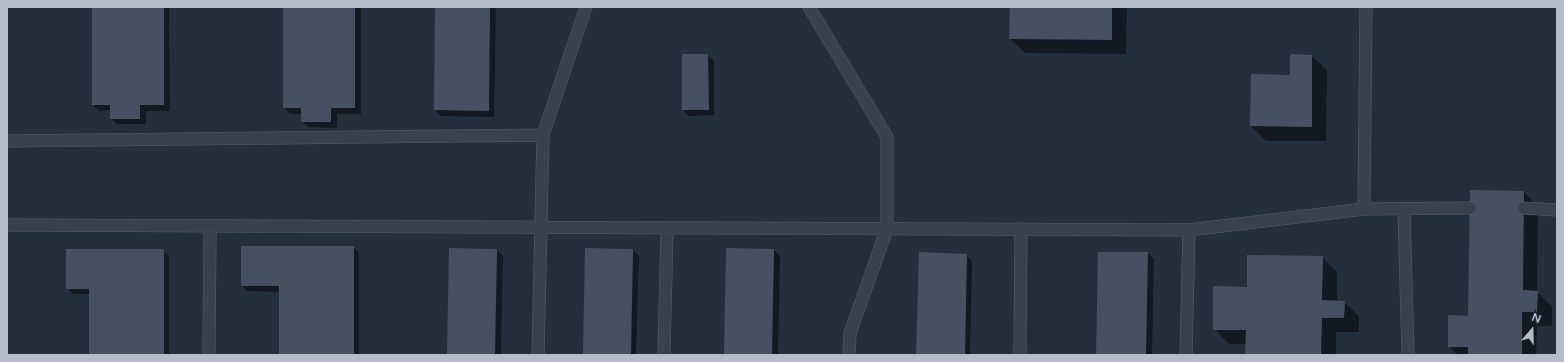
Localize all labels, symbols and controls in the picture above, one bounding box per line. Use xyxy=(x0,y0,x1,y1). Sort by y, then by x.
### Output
north arrow xyxy=(1512,310,1552,350)
text: N xyxy=(1530,311,1543,326)

